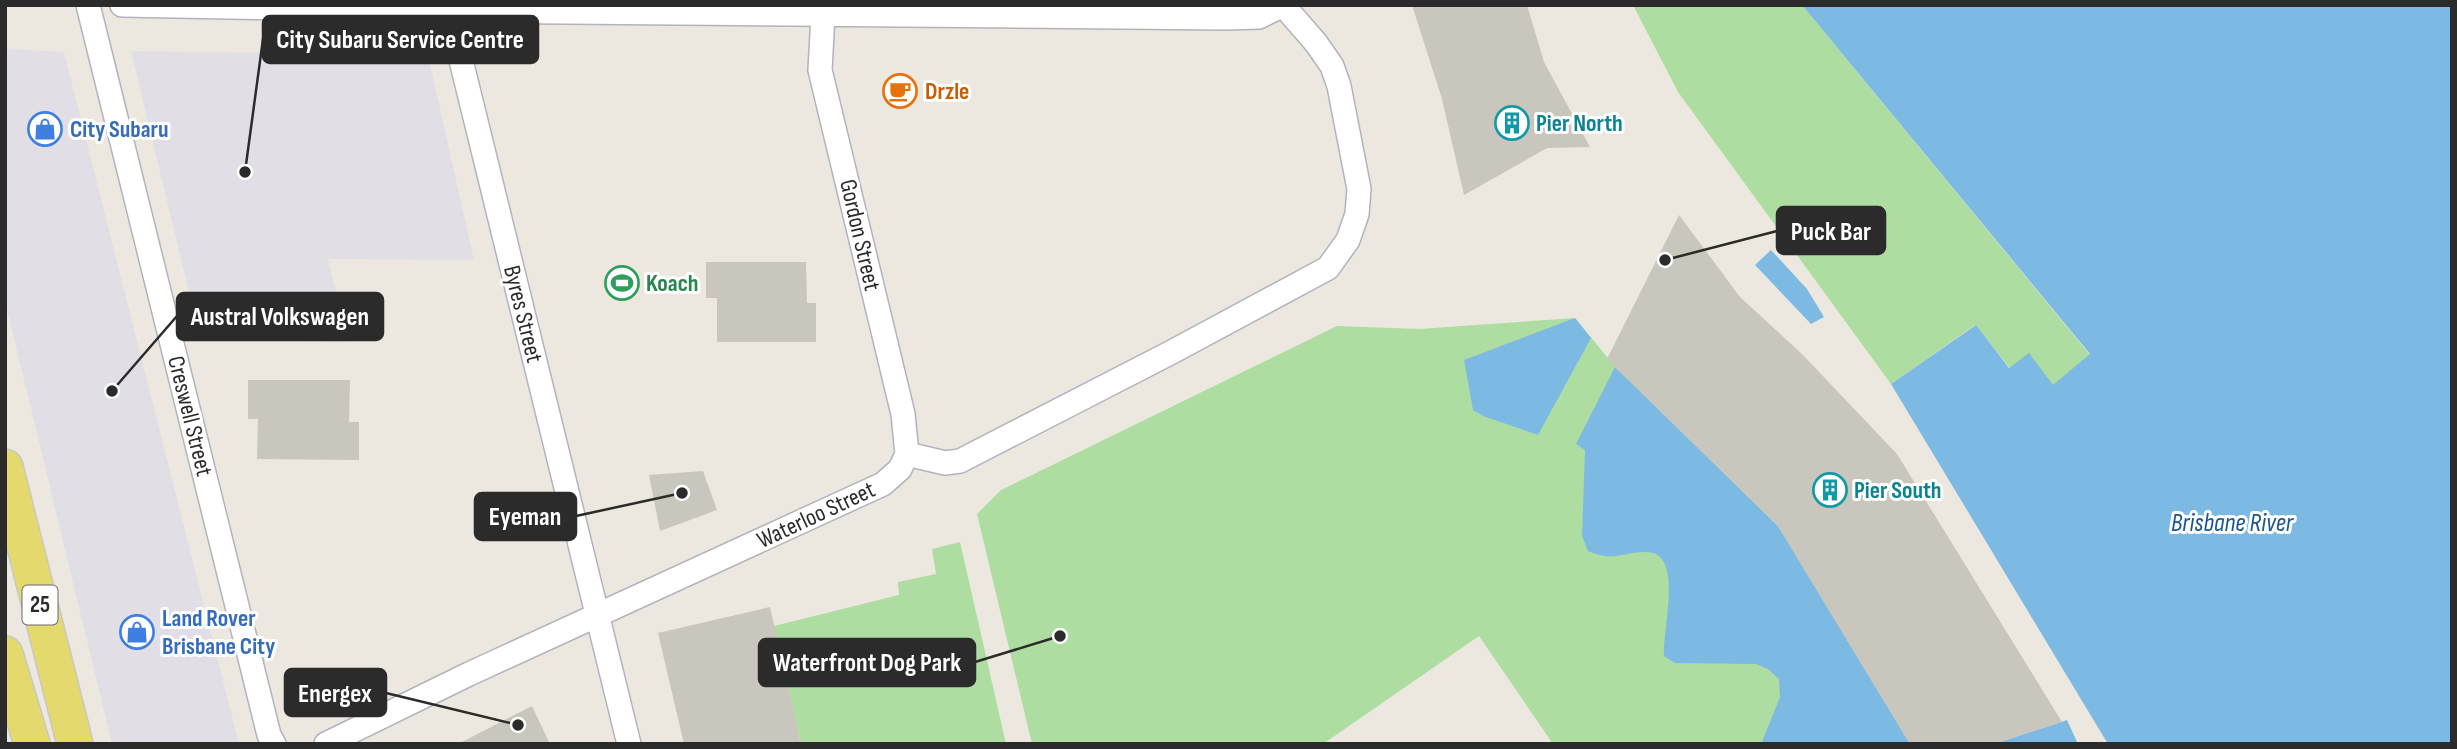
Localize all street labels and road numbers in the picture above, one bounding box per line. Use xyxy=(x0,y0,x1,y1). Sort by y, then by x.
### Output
street label: Gordon Street xyxy=(833,177,887,293)
street label: Byres Street xyxy=(497,262,549,366)
street label: Creswell Street xyxy=(161,353,219,479)
street label: Waterloo Street xyxy=(752,475,880,555)
road number: 25 xyxy=(22,586,58,624)

